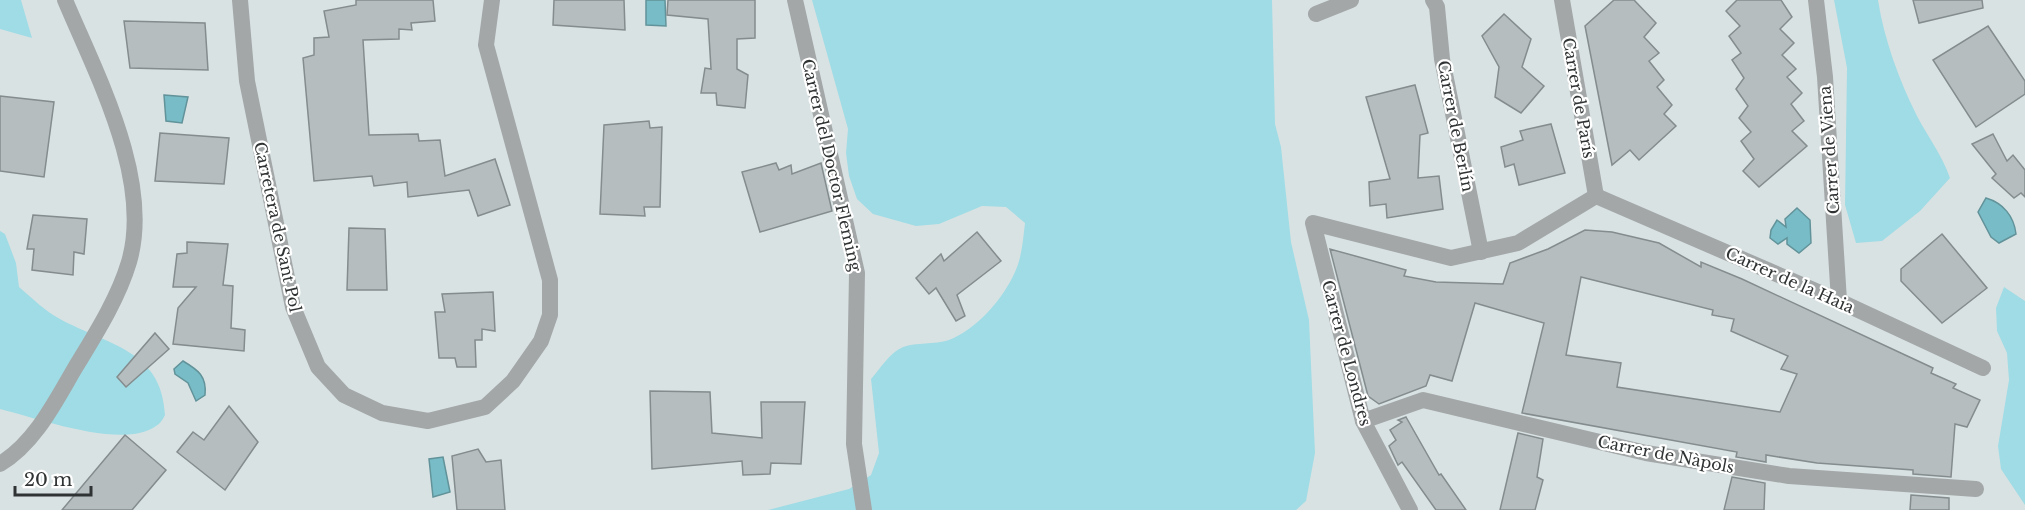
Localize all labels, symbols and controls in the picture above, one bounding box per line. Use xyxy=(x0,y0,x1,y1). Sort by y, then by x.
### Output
street label: Carrer de París xyxy=(1559,36,1599,160)
street label: Carrer del Doctor Fleming xyxy=(798,57,866,274)
street label: Carrer de Berlín xyxy=(1433,59,1479,193)
street label: Carrer de Viena xyxy=(1815,85,1843,215)
street label: Carretera de Sant Pol xyxy=(250,140,306,314)
street label: Carrer de la Haia xyxy=(1723,243,1858,317)
street label: Carrer de Londres xyxy=(1318,278,1376,428)
street label: Carrer de Nàpols xyxy=(1596,431,1736,477)
scale bar xyxy=(15,459,92,497)
text: 20 m xyxy=(24,469,72,491)

